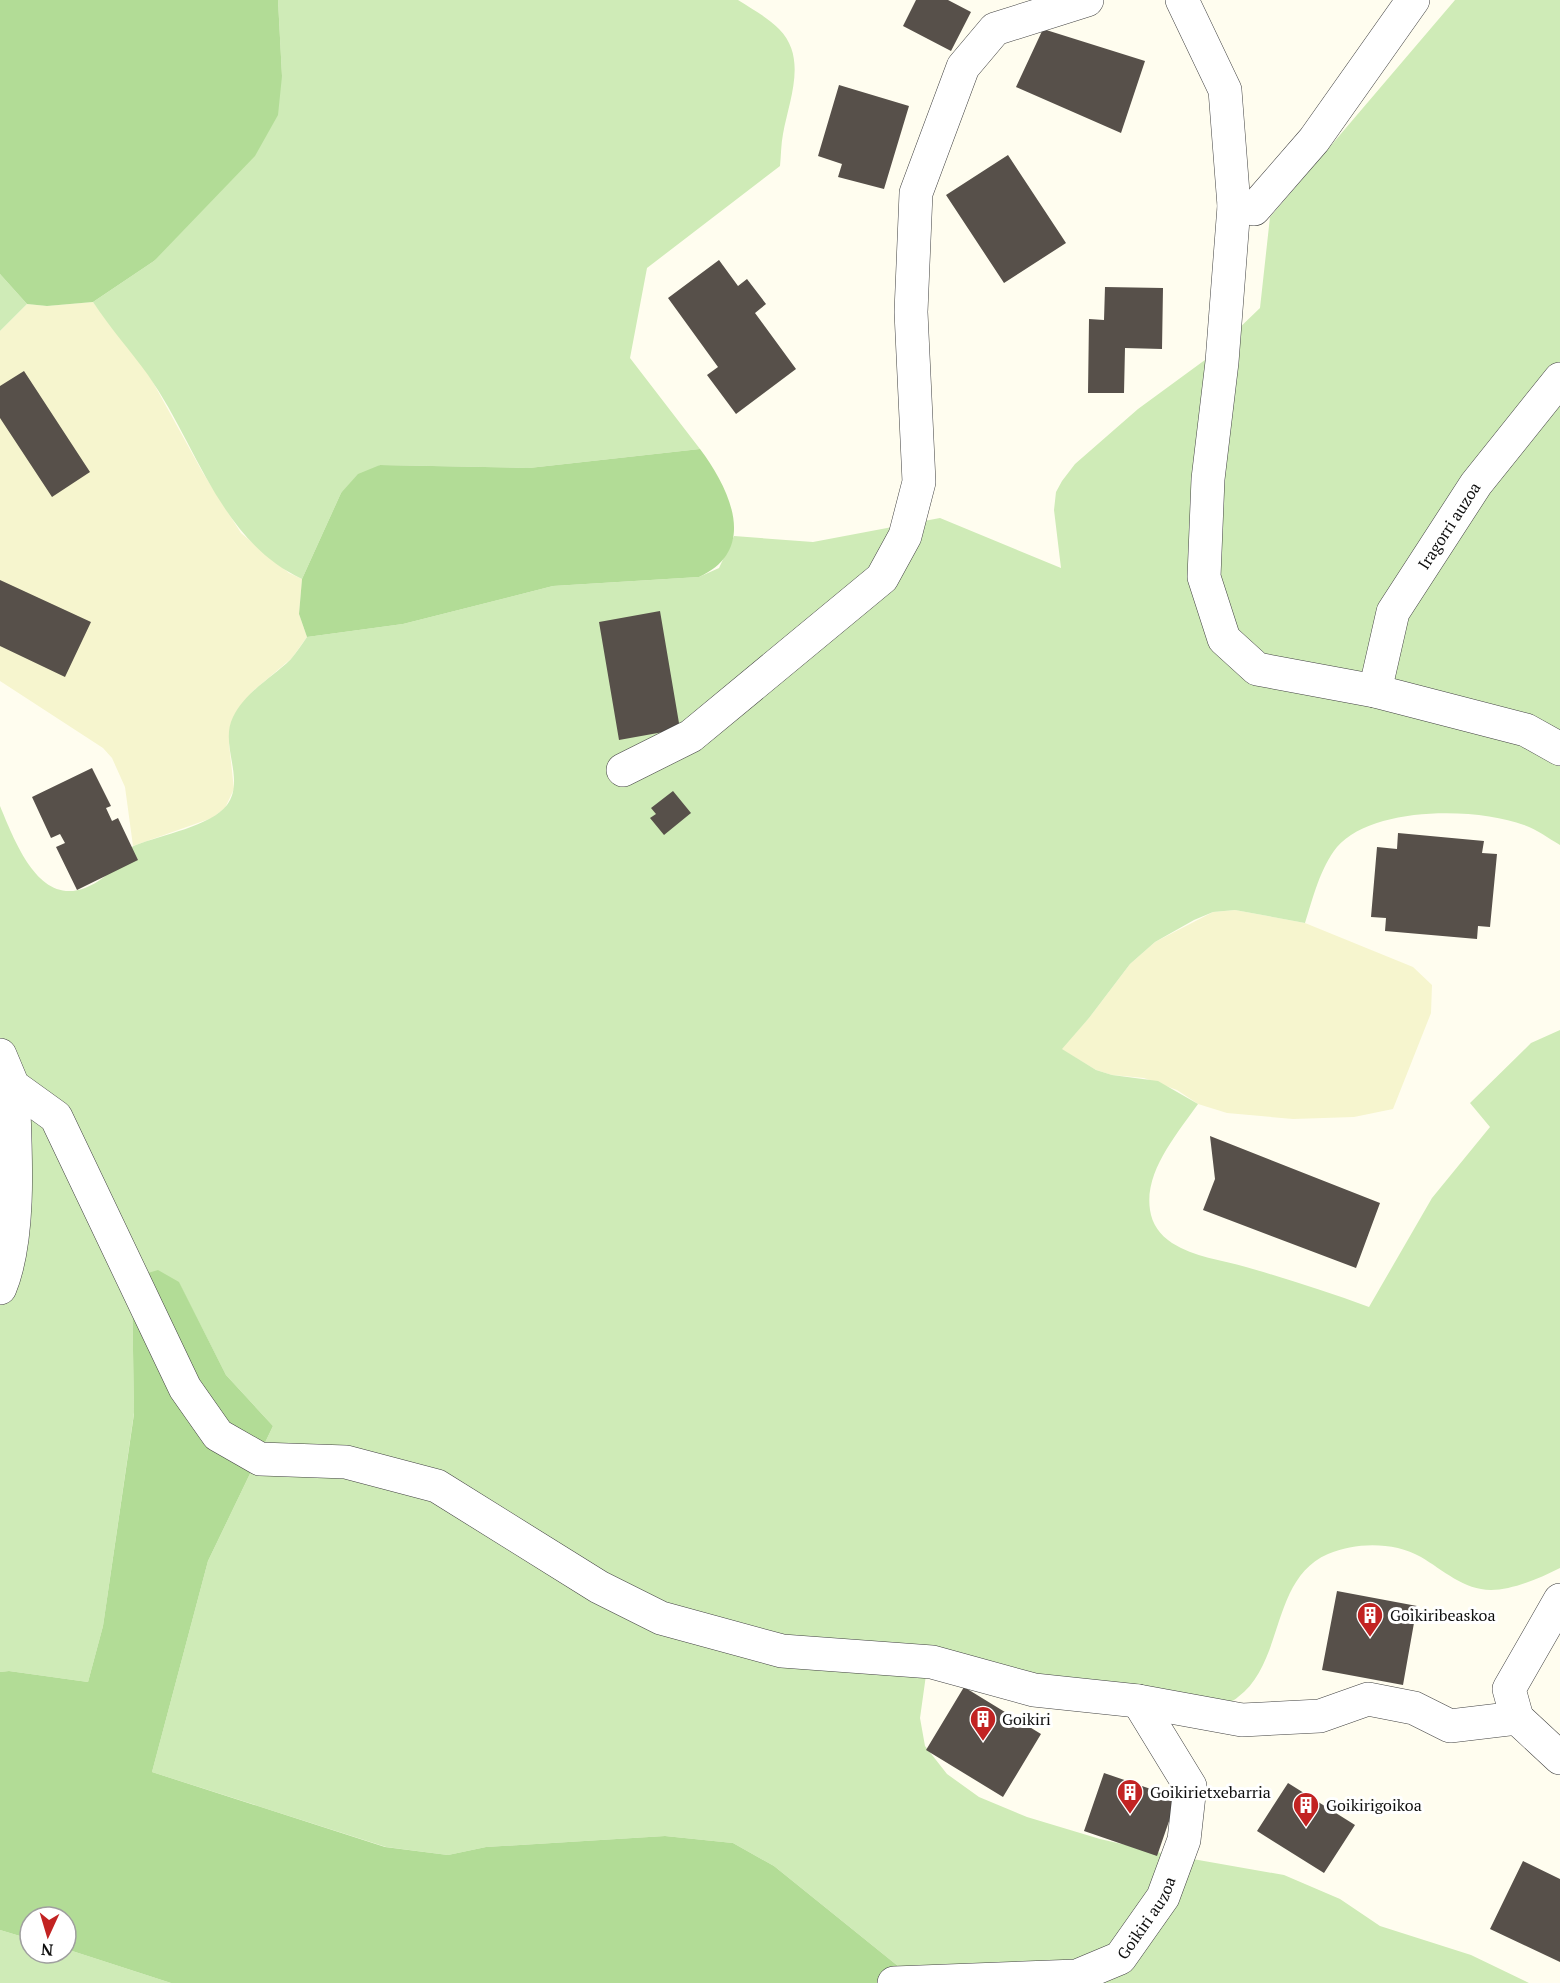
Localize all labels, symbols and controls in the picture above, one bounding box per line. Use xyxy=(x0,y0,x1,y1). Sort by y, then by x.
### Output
street label: Iragorri auzoa xyxy=(1413,478,1485,574)
building icon: Goikiribeaskoa xyxy=(1355,1600,1385,1638)
place label: Goikiribeaskoa xyxy=(1390,1604,1495,1626)
building icon: Goikiri xyxy=(968,1704,998,1742)
place label: Goikiri xyxy=(1002,1708,1051,1730)
building icon: Goikirietxebarria xyxy=(1115,1777,1145,1815)
place label: Goikirietxebarria xyxy=(1150,1781,1271,1803)
building icon: Goikirigoikoa xyxy=(1291,1790,1321,1828)
place label: Goikirigoikoa xyxy=(1326,1794,1422,1816)
street label: Goikiri auzoa xyxy=(1112,1874,1181,1964)
north arrow xyxy=(18,1905,78,1965)
text: N xyxy=(40,1939,54,1961)

